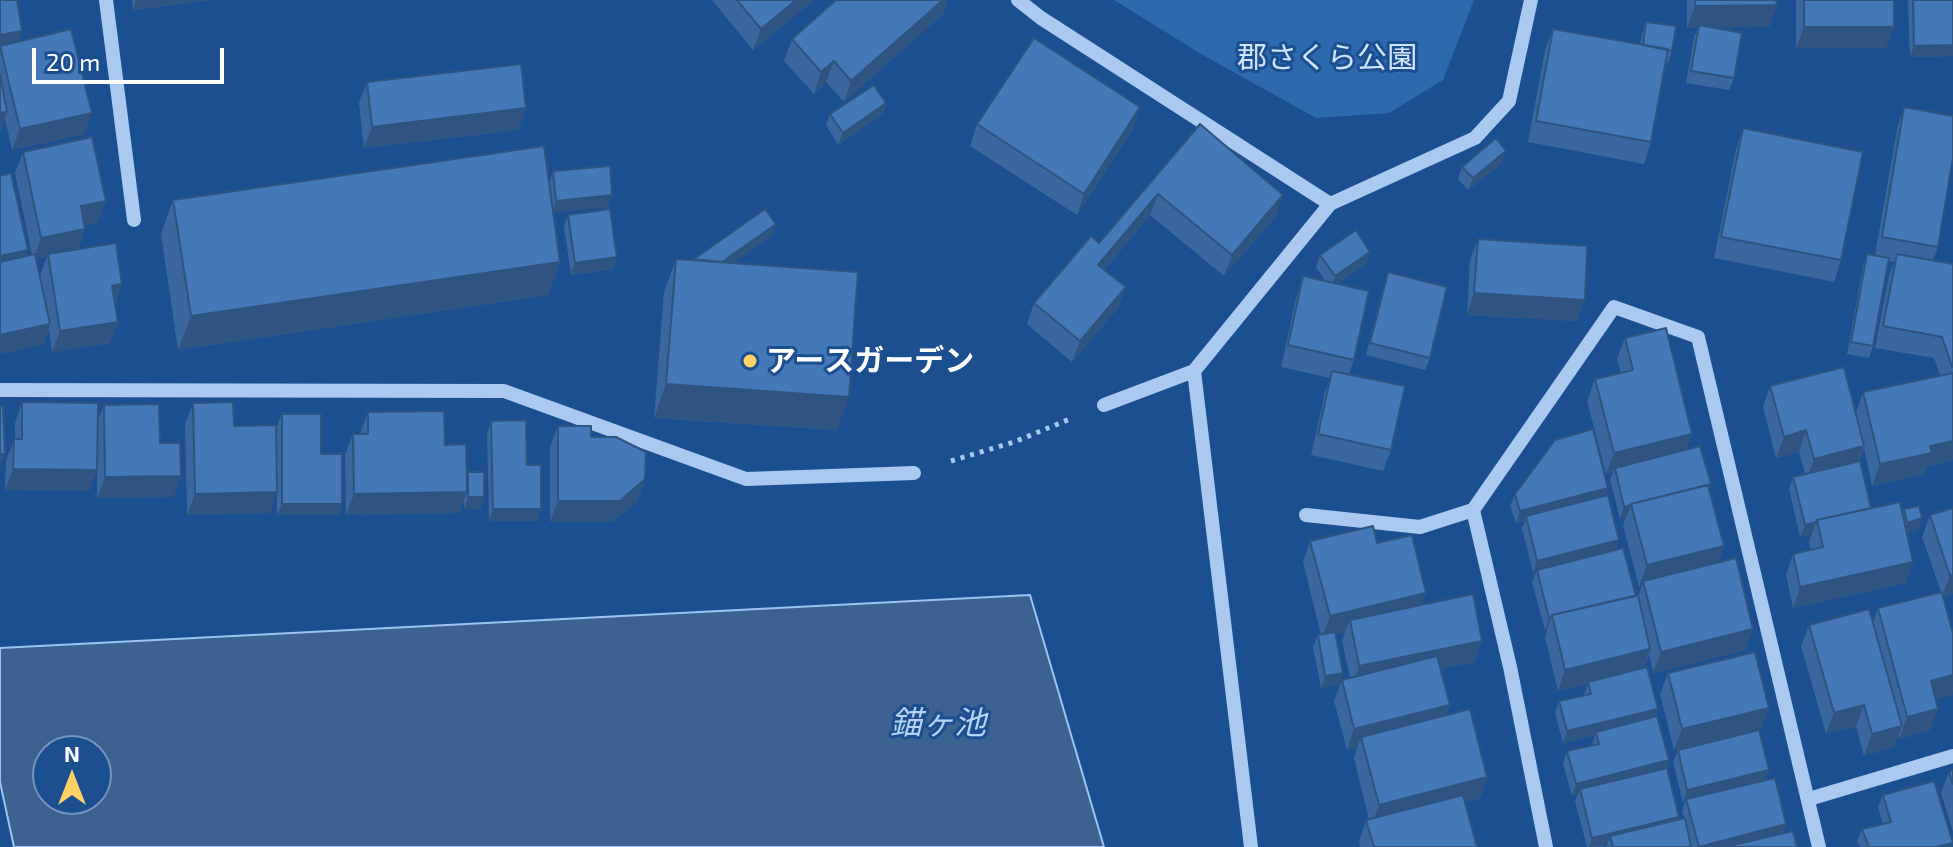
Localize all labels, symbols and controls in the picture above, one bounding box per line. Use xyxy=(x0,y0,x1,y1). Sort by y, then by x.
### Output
scale bar xyxy=(36,32,228,82)
park label: 郡さくら公園 xyxy=(1237,40,1417,76)
text: 20 m xyxy=(46,47,100,76)
place label: アースガーデン xyxy=(766,343,974,379)
marker: アースガーデン xyxy=(741,352,759,370)
water label: 錨ヶ池 xyxy=(890,704,986,742)
north arrow xyxy=(32,735,112,815)
text: N xyxy=(64,740,80,766)

